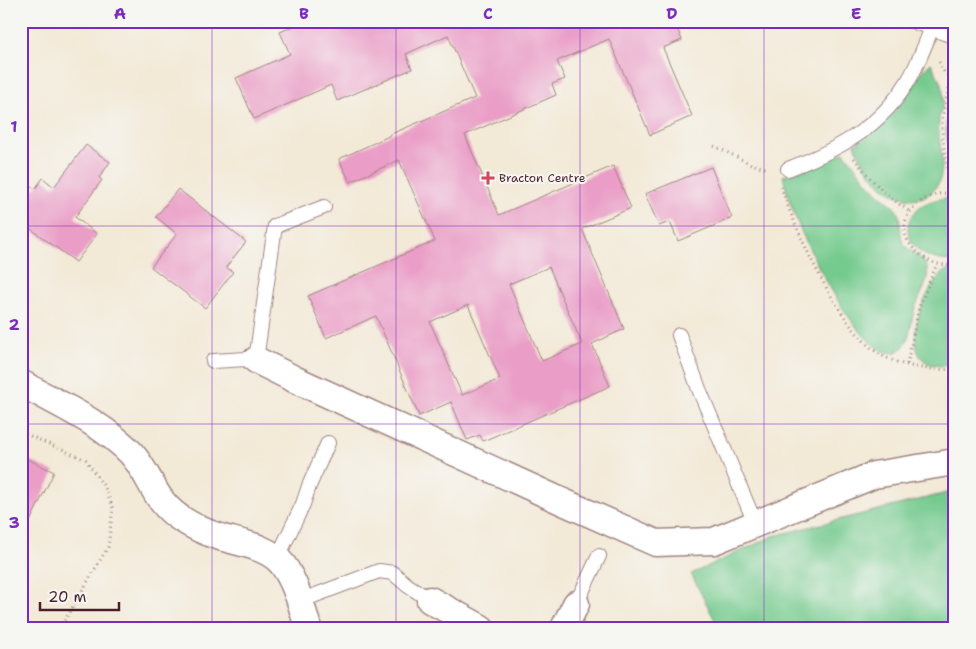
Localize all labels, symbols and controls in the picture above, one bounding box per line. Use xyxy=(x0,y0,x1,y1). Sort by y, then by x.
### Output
text: A xyxy=(114,3,126,24)
text: B xyxy=(299,3,309,24)
text: C xyxy=(483,3,493,24)
text: D xyxy=(666,3,678,24)
text: E xyxy=(851,3,861,24)
text: 1 xyxy=(10,116,18,137)
place label: Bracton Centre xyxy=(499,170,586,186)
marker: Bracton Centre xyxy=(481,171,495,185)
text: 2 xyxy=(8,314,20,335)
text: 3 xyxy=(8,512,20,533)
scale bar xyxy=(40,579,119,611)
text: 20 m xyxy=(48,587,87,607)

